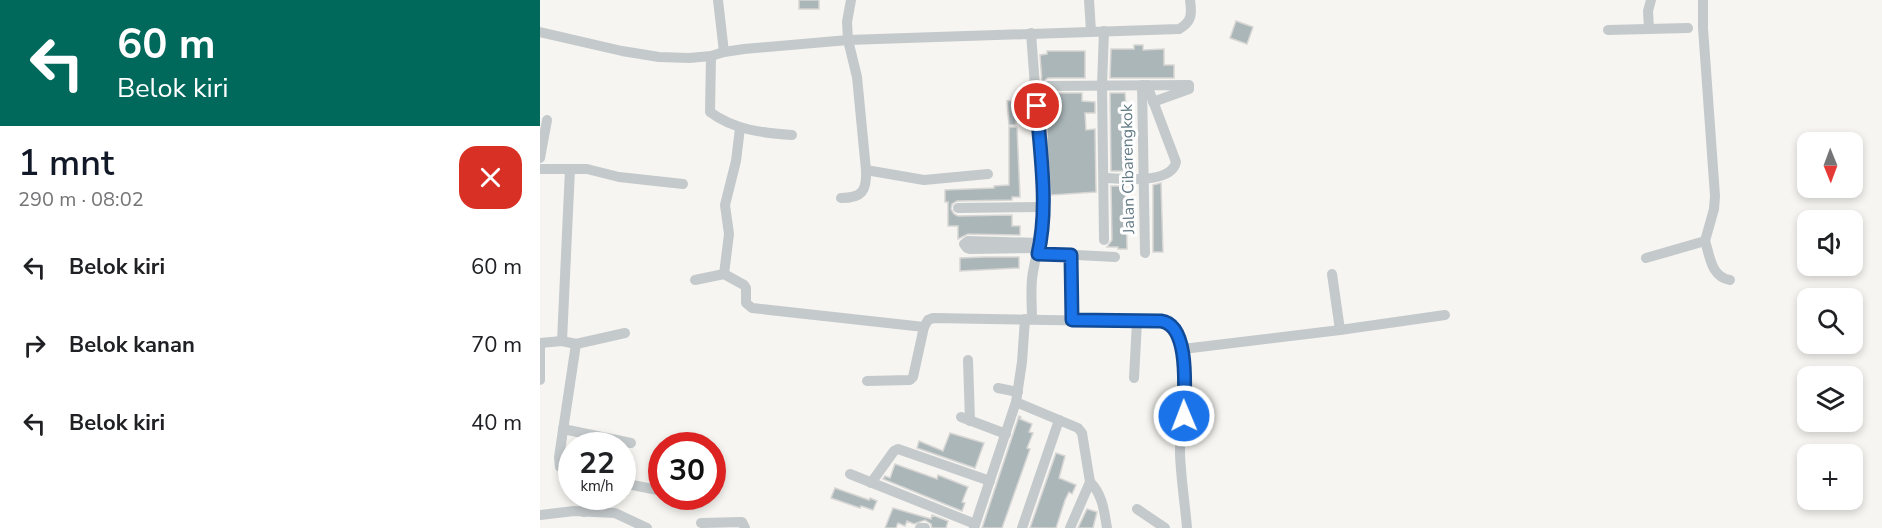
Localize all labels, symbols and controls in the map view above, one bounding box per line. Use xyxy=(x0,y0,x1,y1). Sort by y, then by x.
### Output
text: 60 m xyxy=(117,16,216,73)
icon: left xyxy=(18,24,96,102)
text: Belok kiri xyxy=(117,70,229,107)
pin xyxy=(1011,80,1062,131)
icon: arrive xyxy=(1020,89,1053,122)
street label: Jalan Cibarengkok xyxy=(1116,103,1140,235)
north arrow xyxy=(1797,132,1863,198)
map controls xyxy=(1797,132,1863,510)
text: 1 mnt xyxy=(18,139,114,188)
button: close xyxy=(459,146,522,209)
text: 290 m · 08:02 xyxy=(18,186,144,213)
button: sound xyxy=(1797,210,1863,276)
icon: left xyxy=(18,251,51,284)
text: Belok kiri xyxy=(69,252,165,282)
text: 60 m xyxy=(471,252,522,282)
button: search xyxy=(1797,288,1863,354)
icon: right xyxy=(18,329,51,362)
text: Belok kanan xyxy=(69,330,195,360)
text: 70 m xyxy=(471,330,522,360)
button: layers xyxy=(1797,366,1863,432)
position arrow xyxy=(1152,384,1216,448)
icon: left xyxy=(18,407,51,440)
text: Belok kiri xyxy=(69,408,165,438)
text: 40 m xyxy=(471,408,522,438)
speed limit sign: 30 xyxy=(648,432,726,510)
text: 22 xyxy=(579,443,615,484)
button: + xyxy=(1797,444,1863,510)
text: km/h xyxy=(580,476,614,496)

